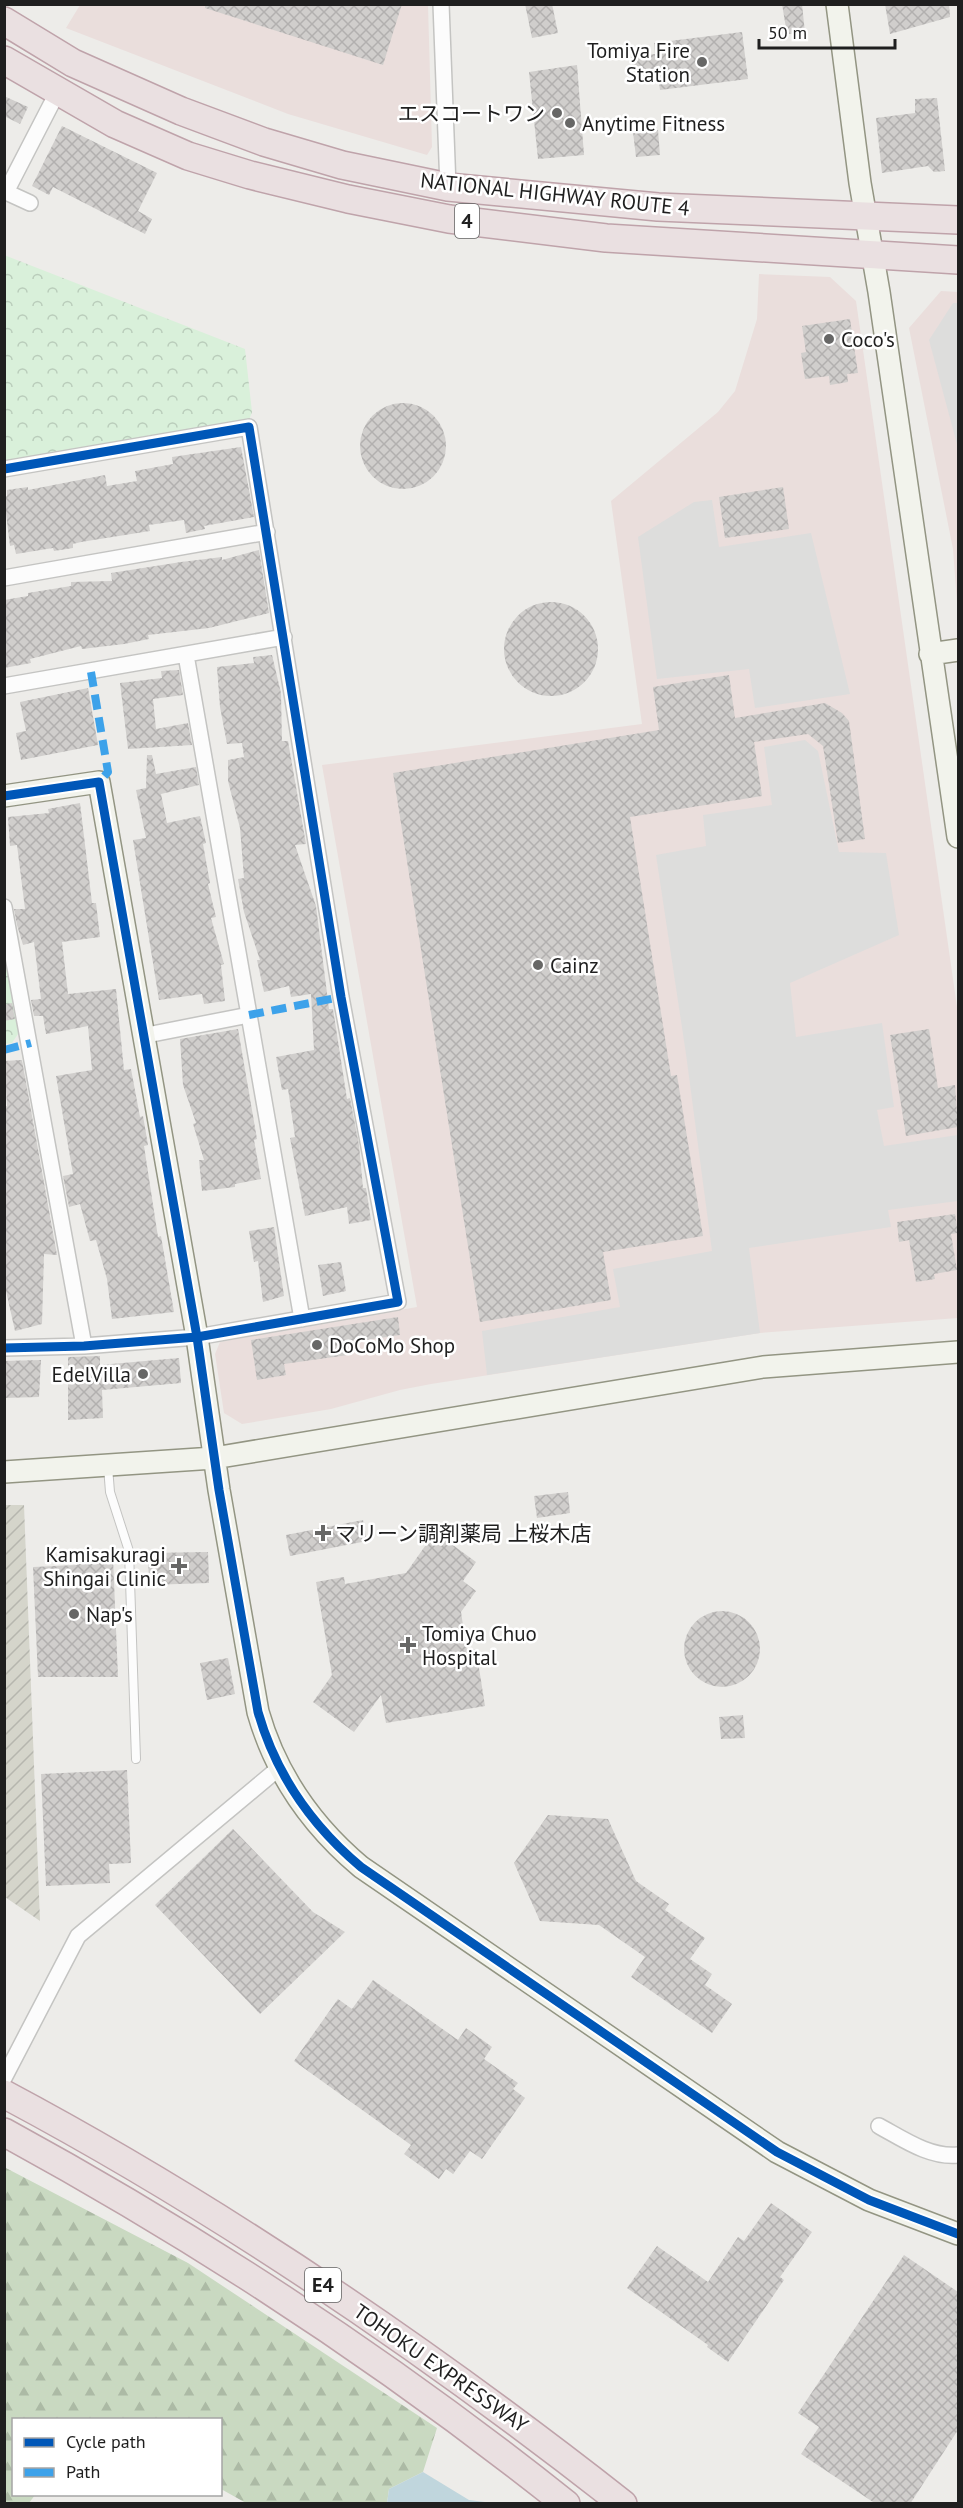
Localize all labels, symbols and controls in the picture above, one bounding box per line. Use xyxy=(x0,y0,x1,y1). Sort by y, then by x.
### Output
scale bar xyxy=(759,12,896,50)
text: 50 m xyxy=(768,21,807,44)
place label: Tomiya Fire Station xyxy=(587,37,690,88)
marker: Tomiya Fire Station xyxy=(695,55,709,69)
place label: エスコートワン xyxy=(398,100,545,127)
marker: エスコートワン xyxy=(550,106,564,120)
place label: Anytime Fitness xyxy=(582,110,725,137)
marker: Anytime Fitness xyxy=(563,116,577,130)
street label: NATIONAL HIGHWAY ROUTE 4 xyxy=(419,167,691,221)
road number: 4 xyxy=(455,204,479,238)
place label: Coco's xyxy=(841,326,895,353)
marker: Coco's xyxy=(822,332,836,346)
place label: Cainz xyxy=(550,952,599,979)
marker: Cainz xyxy=(531,958,545,972)
place label: DoCoMo Shop xyxy=(329,1332,455,1359)
marker: DoCoMo Shop xyxy=(310,1338,324,1352)
place label: EdelVilla xyxy=(51,1361,131,1388)
marker: EdelVilla xyxy=(136,1367,150,1381)
place label: マリーン調剤薬局 上桜木店 xyxy=(335,1520,592,1547)
marker: マリーン調剤薬局 上桜木店 xyxy=(316,1526,330,1540)
place label: Kamisakuragi Shingai Clinic xyxy=(43,1541,166,1592)
marker: Kamisakuragi Shingai Clinic xyxy=(170,1557,188,1575)
place label: Nap's xyxy=(86,1601,133,1628)
marker: Nap's xyxy=(67,1607,81,1621)
place label: Tomiya Chuo Hospital xyxy=(422,1620,537,1671)
marker: Tomiya Chuo Hospital xyxy=(399,1636,417,1654)
road number: E4 xyxy=(305,2268,341,2302)
street label: TOHOKU EXPRESSWAY xyxy=(348,2298,534,2439)
legend xyxy=(12,2418,222,2496)
text: Cycle path xyxy=(66,2430,146,2453)
text: Path xyxy=(66,2460,100,2483)

